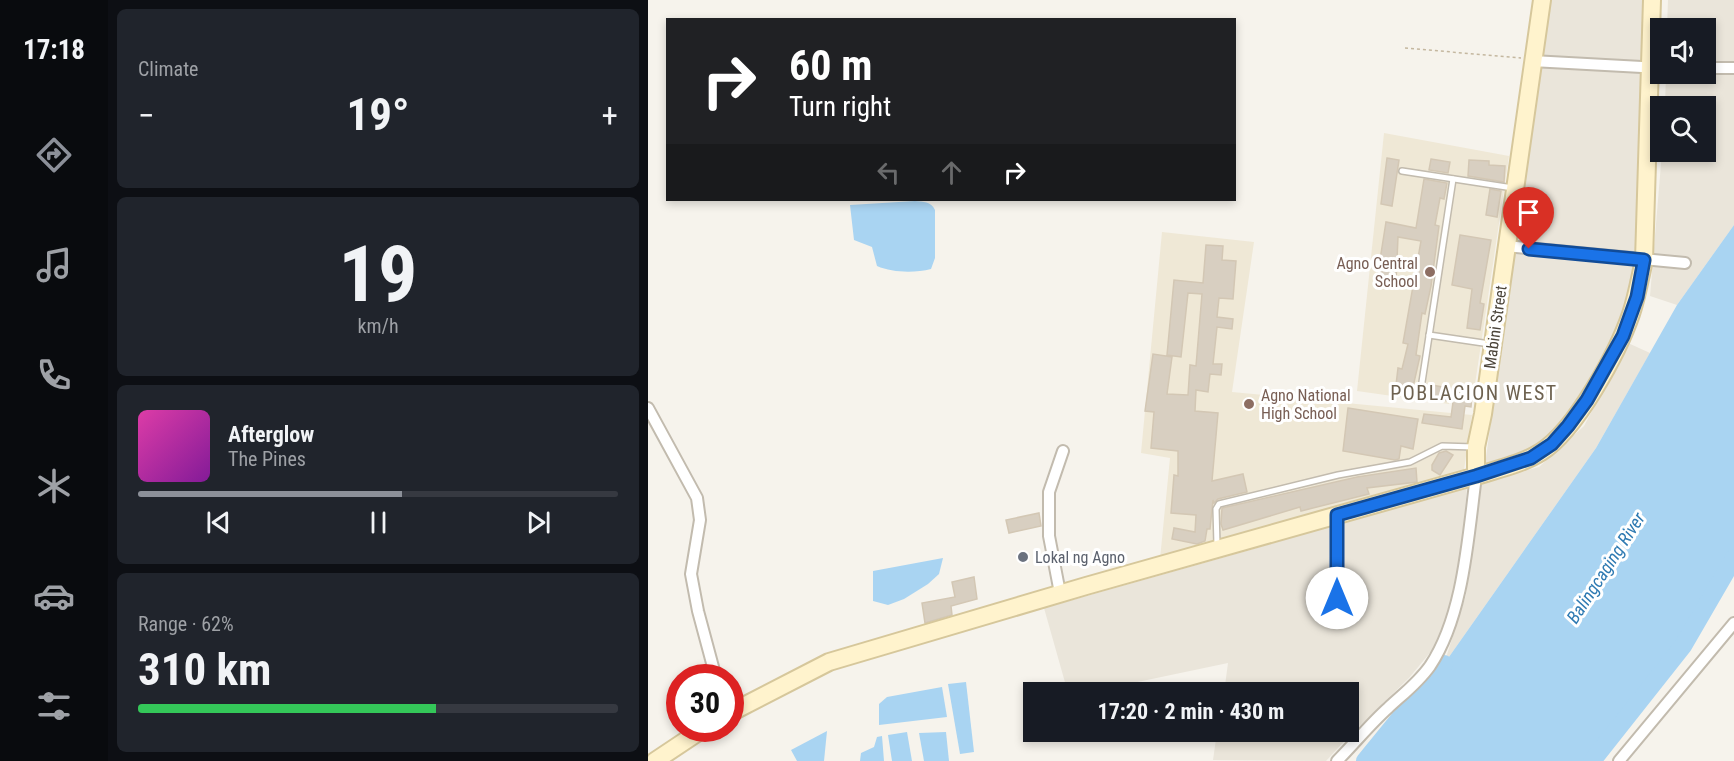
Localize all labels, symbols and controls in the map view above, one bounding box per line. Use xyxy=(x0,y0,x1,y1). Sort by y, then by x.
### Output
map controls xyxy=(1650,18,1716,162)
button: sound xyxy=(1650,18,1716,84)
text: 17:18 xyxy=(23,34,85,66)
text: 60 m xyxy=(789,41,872,90)
icon: right xyxy=(690,42,768,120)
text: Climate xyxy=(138,57,198,81)
text: 19° xyxy=(347,88,410,141)
text: Turn right xyxy=(789,91,891,123)
text: − xyxy=(138,96,155,135)
text: + xyxy=(602,96,618,135)
button: search xyxy=(1650,96,1716,162)
icon: directions xyxy=(33,134,75,176)
icon: left xyxy=(872,156,905,189)
icon: ahead xyxy=(935,156,968,189)
icon: right xyxy=(998,156,1031,189)
pin xyxy=(1503,187,1554,249)
icon: arrive xyxy=(1512,196,1545,229)
text: 19 xyxy=(339,229,417,320)
icon: music xyxy=(33,244,75,286)
place label: Agno Central School xyxy=(1336,254,1418,291)
marker: Agno Central School xyxy=(1423,265,1437,279)
street label: Mabini Street xyxy=(1480,284,1511,370)
text: km/h xyxy=(357,314,399,338)
icon: phone xyxy=(33,354,75,396)
district label: POBLACION WEST xyxy=(1390,381,1558,405)
place label: Agno National High School xyxy=(1261,386,1351,423)
marker: Agno National High School xyxy=(1242,397,1256,411)
text: Afterglow xyxy=(228,422,314,447)
text: The Pines xyxy=(228,447,306,471)
icon: climate xyxy=(33,465,75,507)
icon: previous xyxy=(202,506,235,539)
icon: pause xyxy=(362,506,395,539)
icon: next xyxy=(522,506,555,539)
water label: Balingcaging River xyxy=(1562,508,1649,627)
place label: Lokal ng Agno xyxy=(1035,548,1125,567)
marker: Lokal ng Agno xyxy=(1016,550,1030,564)
position arrow xyxy=(1305,566,1369,630)
icon: car xyxy=(33,575,75,617)
text: Range · 62% xyxy=(138,612,234,636)
text: 310 km xyxy=(138,643,271,696)
speed limit sign: 30 xyxy=(666,664,744,742)
icon: filters xyxy=(33,685,75,727)
text: 17:20 · 2 min · 430 m xyxy=(1098,699,1284,724)

